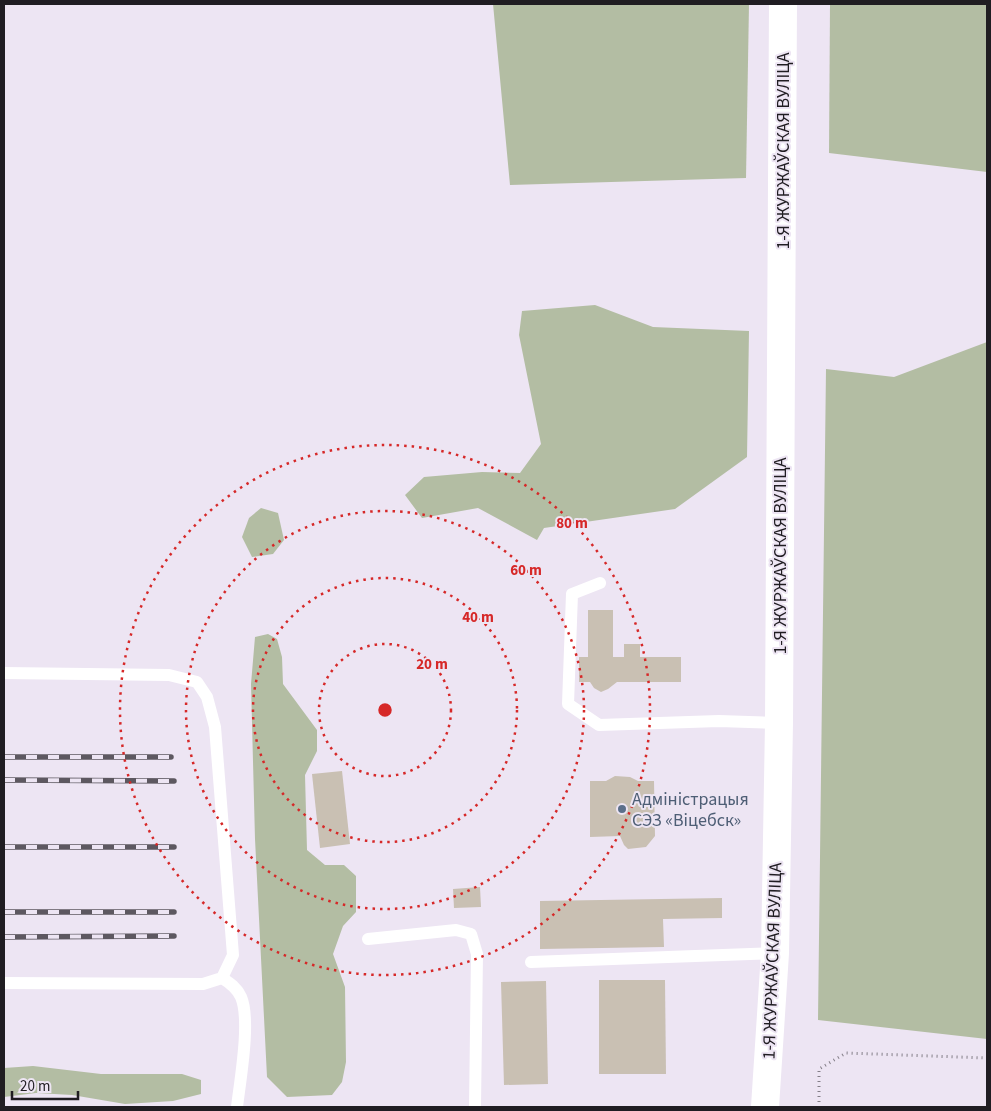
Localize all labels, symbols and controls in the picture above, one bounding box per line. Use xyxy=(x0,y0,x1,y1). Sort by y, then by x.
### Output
street label: 1-Я ЖУРЖАЎСКАЯ ВУЛІЦА xyxy=(771,52,796,250)
street label: 1-Я ЖУРЖАЎСКАЯ ВУЛІЦА xyxy=(768,457,793,655)
text: 80 m xyxy=(556,513,588,534)
text: 60 m xyxy=(510,560,542,581)
text: 40 m xyxy=(462,607,494,628)
text: 20 m xyxy=(416,654,448,675)
centre of rings xyxy=(376,701,394,719)
place label: Адміністрацыя СЭЗ «Віцебск» xyxy=(632,787,749,833)
marker: Адміністрацыя СЭЗ «Віцебск» xyxy=(616,803,628,815)
street label: 1-Я ЖУРЖАЎСКАЯ ВУЛІЦА xyxy=(757,862,788,1060)
scale bar xyxy=(12,1068,79,1100)
text: 20 m xyxy=(20,1076,50,1097)

